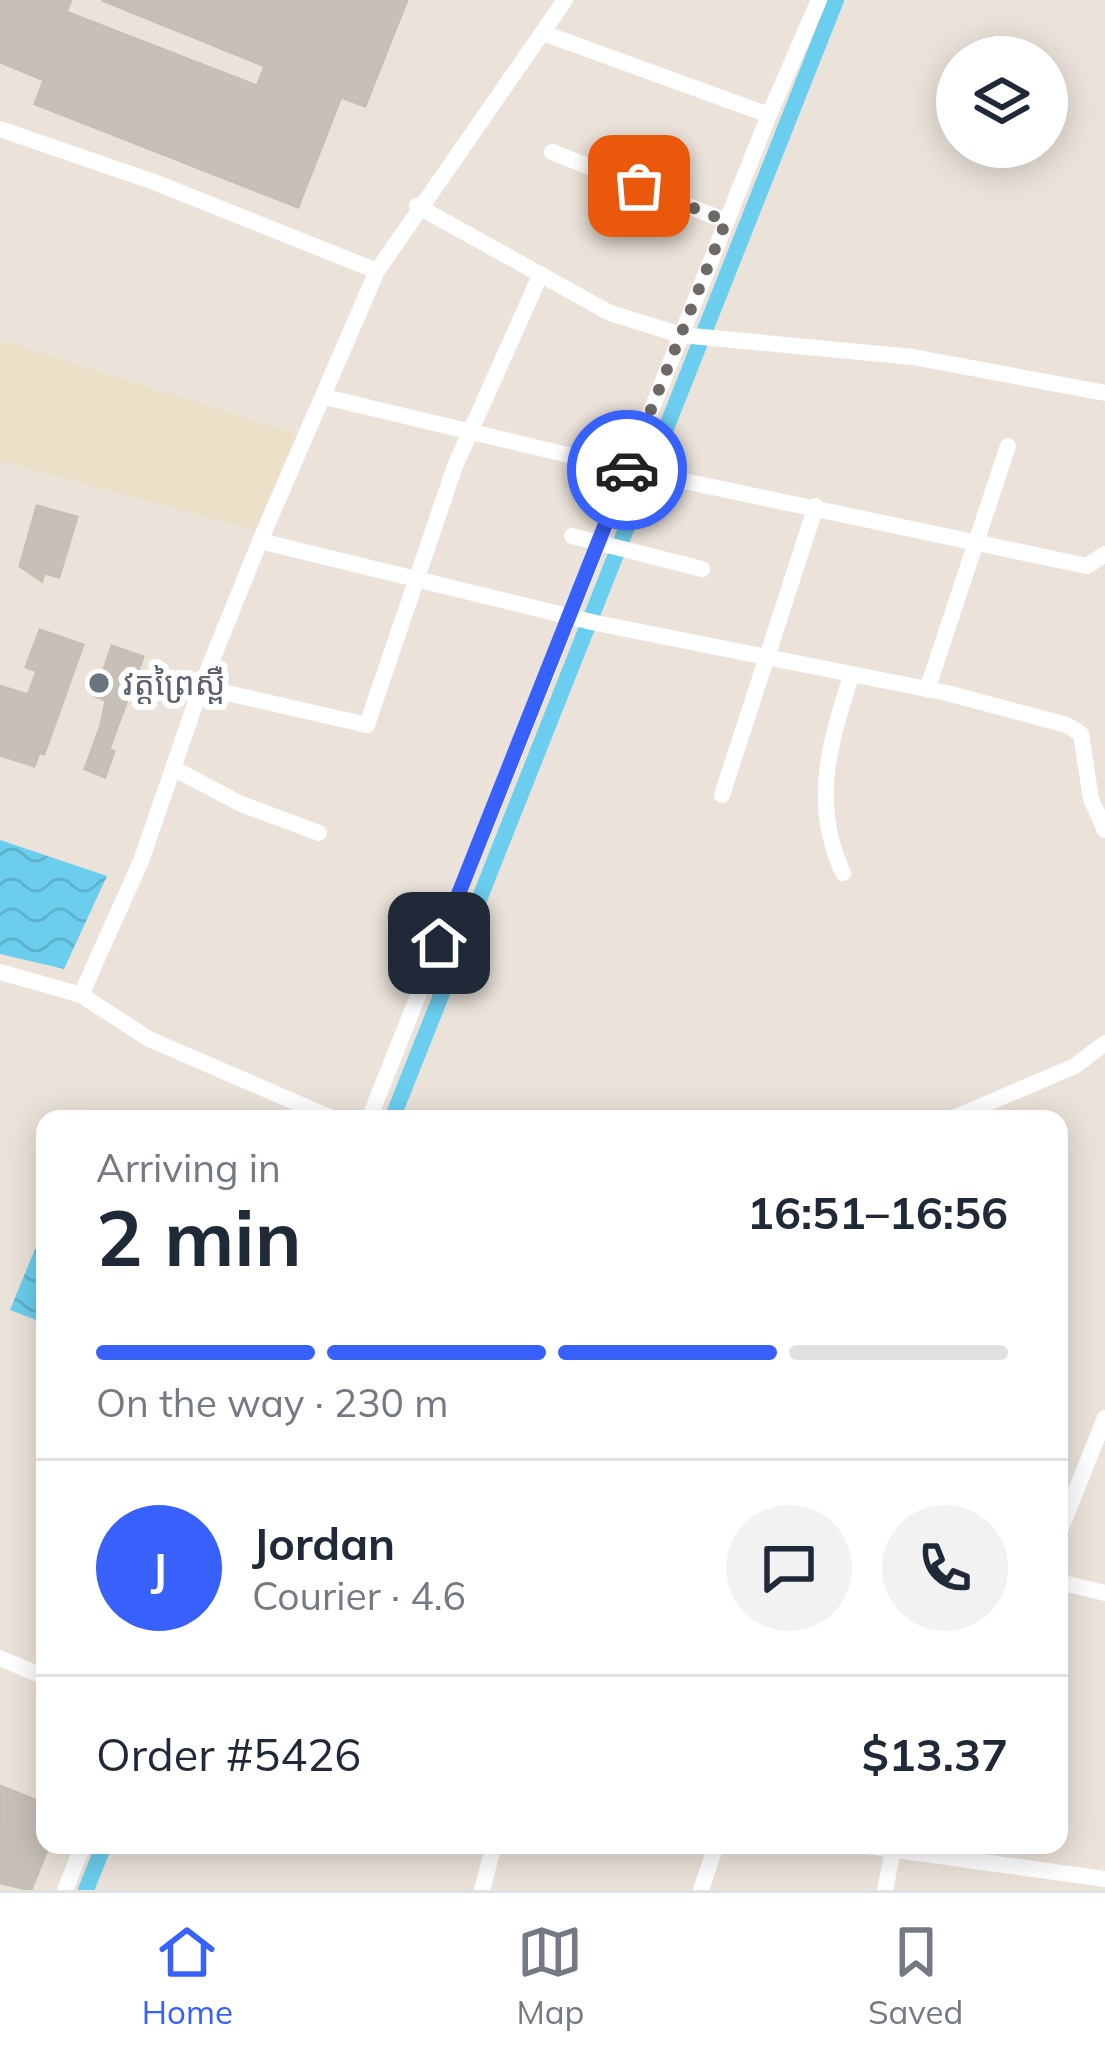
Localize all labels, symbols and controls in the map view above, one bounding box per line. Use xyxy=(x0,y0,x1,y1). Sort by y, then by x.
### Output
map controls xyxy=(936,36,1068,168)
button: layers xyxy=(936,36,1068,168)
pin xyxy=(588,135,690,237)
icon: bag xyxy=(606,153,672,219)
courier xyxy=(567,410,687,530)
icon: car xyxy=(594,437,660,503)
place label: វត្តព្រៃស្ពឺ xyxy=(123,662,225,705)
marker: វត្តព្រៃស្ពឺ xyxy=(86,670,112,696)
pin xyxy=(388,892,490,994)
icon: home xyxy=(406,910,472,976)
text: Arriving in xyxy=(96,1143,281,1192)
text: 16:51–16:56 xyxy=(747,1184,1008,1240)
text: 2 min xyxy=(96,1188,302,1286)
text: On the way · 230 m xyxy=(96,1378,448,1427)
button: chat xyxy=(726,1505,852,1631)
button: phone xyxy=(882,1505,1008,1631)
text: Jordan xyxy=(252,1515,395,1571)
text: J xyxy=(151,1540,167,1596)
text: Courier · 4.6 xyxy=(252,1571,466,1620)
text: Order #5426 xyxy=(96,1726,361,1782)
text: $13.37 xyxy=(862,1726,1008,1782)
tab: Home xyxy=(142,1919,233,2032)
tab: Map xyxy=(516,1919,584,2032)
tab: Saved xyxy=(868,1919,963,2032)

